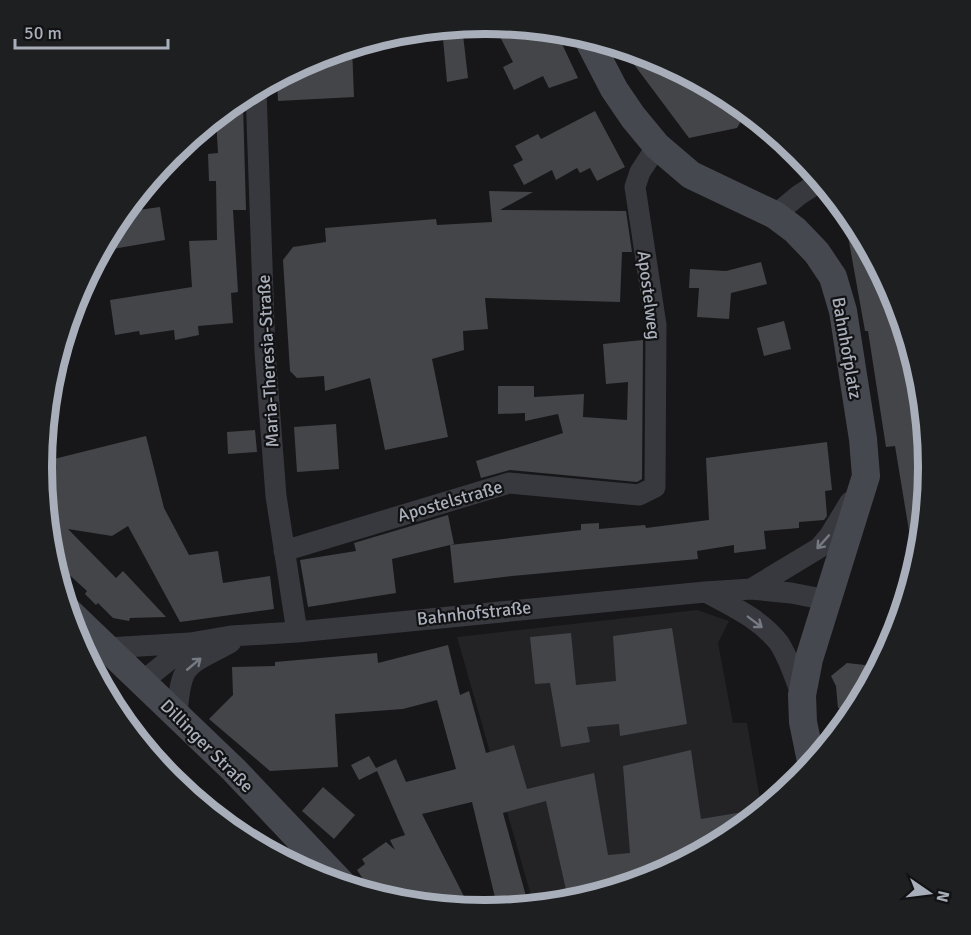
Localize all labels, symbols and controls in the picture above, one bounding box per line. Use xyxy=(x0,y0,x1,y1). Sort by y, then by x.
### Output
scale bar xyxy=(15,12,168,50)
text: 50 m xyxy=(24,22,62,44)
street label: Apostelweg xyxy=(633,249,665,341)
street label: Maria-Theresia-Straße xyxy=(252,274,284,448)
street label: Bahnhofplatz xyxy=(827,295,867,401)
street label: Apostelstraße xyxy=(395,475,505,527)
one-way arrow xyxy=(816,535,830,550)
street label: Bahnhofstraße xyxy=(416,596,532,630)
one-way arrow xyxy=(747,615,763,628)
one-way arrow xyxy=(186,658,202,671)
street label: Dillinger Straße xyxy=(156,695,258,797)
north arrow xyxy=(899,863,959,923)
text: N xyxy=(932,889,954,904)

